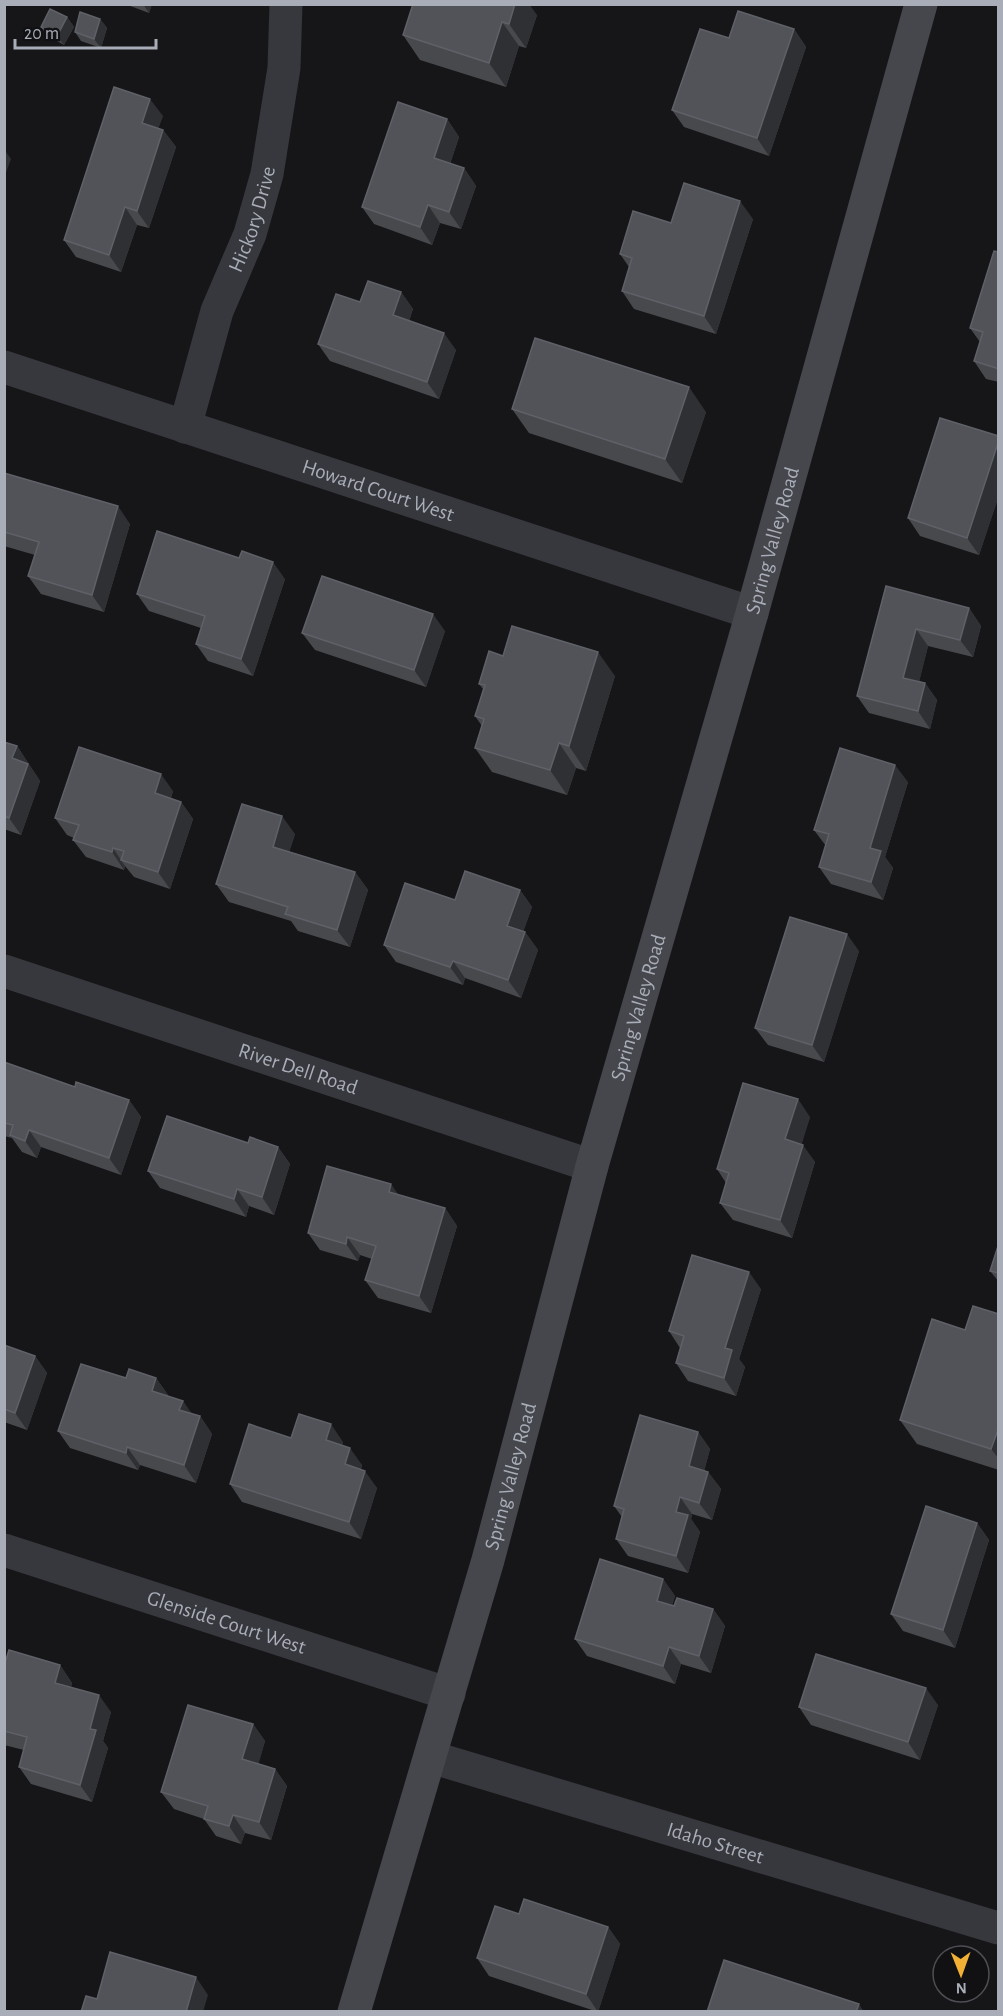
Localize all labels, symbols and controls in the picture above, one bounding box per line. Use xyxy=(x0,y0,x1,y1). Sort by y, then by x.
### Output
scale bar xyxy=(15,12,156,50)
text: 20 m xyxy=(24,25,59,43)
street label: Hickory Drive xyxy=(225,165,279,275)
street label: Howard Court West xyxy=(300,455,457,525)
street label: Spring Valley Road xyxy=(742,464,803,616)
street label: Spring Valley Road xyxy=(607,932,669,1083)
street label: River Dell Road xyxy=(236,1039,361,1098)
street label: Spring Valley Road xyxy=(481,1400,540,1552)
street label: Glenside Court West xyxy=(145,1587,309,1658)
street label: Idaho Street xyxy=(664,1818,767,1867)
north arrow xyxy=(931,1944,991,2004)
text: N xyxy=(956,1980,967,1996)

